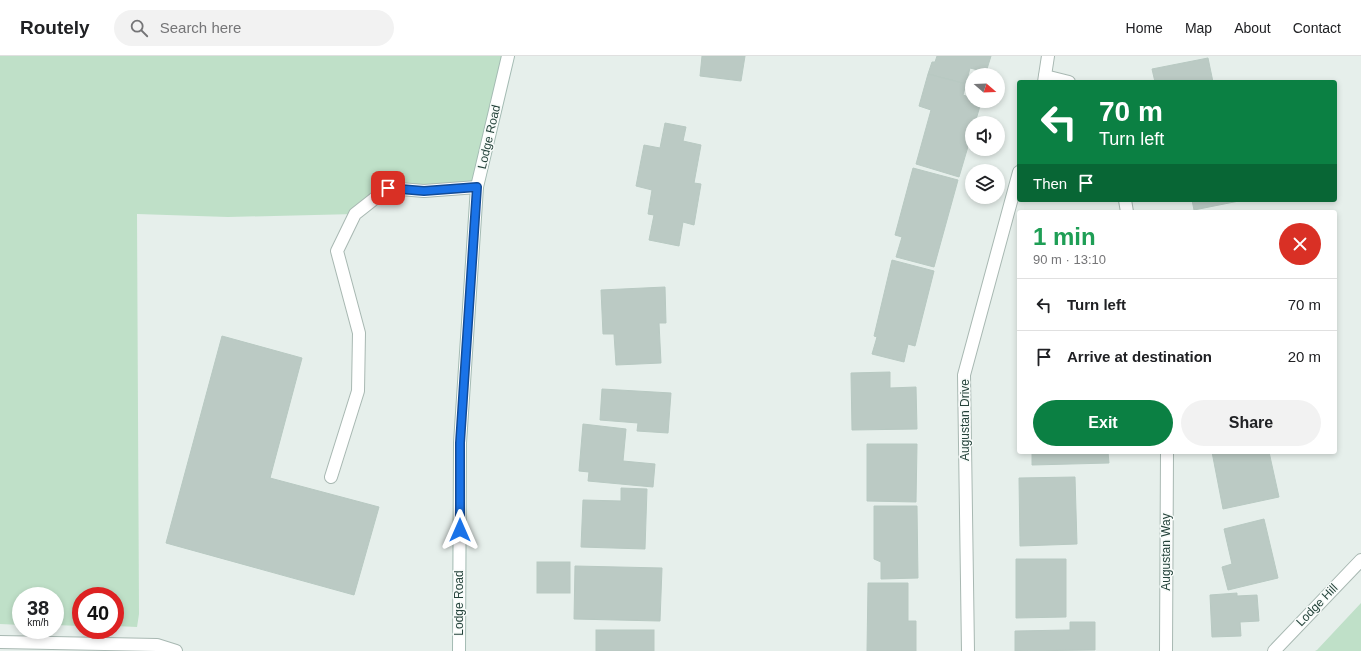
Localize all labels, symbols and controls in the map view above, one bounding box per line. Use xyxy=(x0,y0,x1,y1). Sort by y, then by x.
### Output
search box xyxy=(114,10,394,46)
text: Routely xyxy=(20,17,90,38)
icon: search xyxy=(128,17,150,39)
text: Search here xyxy=(160,19,241,36)
text: Home xyxy=(1126,20,1163,36)
text: Map xyxy=(1185,20,1212,36)
text: About xyxy=(1234,20,1271,36)
text: Contact xyxy=(1293,20,1341,36)
north arrow xyxy=(965,68,1005,108)
map controls xyxy=(965,68,1005,204)
icon: left xyxy=(1033,96,1085,148)
text: 70 m xyxy=(1099,96,1163,127)
street label: Lodge Road xyxy=(475,104,503,170)
button: sound xyxy=(965,116,1005,156)
text: Turn left xyxy=(1099,129,1164,149)
button: layers xyxy=(965,164,1005,204)
pin xyxy=(371,171,405,205)
icon: arrive xyxy=(1075,172,1097,194)
text: Then xyxy=(1033,175,1067,192)
icon: arrive xyxy=(377,177,399,199)
text: 1 min xyxy=(1033,223,1096,250)
button: close xyxy=(1279,223,1321,265)
text: 90 m · 13:10 xyxy=(1033,252,1106,267)
icon: left xyxy=(1033,294,1055,316)
text: Turn left xyxy=(1067,296,1126,313)
text: 70 m xyxy=(1288,296,1321,313)
icon: arrive xyxy=(1033,346,1055,368)
text: Arrive at destination xyxy=(1067,348,1212,365)
text: 20 m xyxy=(1288,348,1321,365)
street label: Augustan Drive xyxy=(958,379,972,461)
button: Exit xyxy=(1033,400,1173,446)
button: Share xyxy=(1181,400,1321,446)
position arrow xyxy=(439,509,481,551)
street label: Augustan Way xyxy=(1159,513,1173,591)
street label: Lodge Road xyxy=(452,570,466,636)
street label: Lodge Hill xyxy=(1293,581,1341,629)
speed limit sign: 40 xyxy=(72,587,124,639)
text: 38 xyxy=(27,597,49,619)
text: km/h xyxy=(27,617,49,628)

